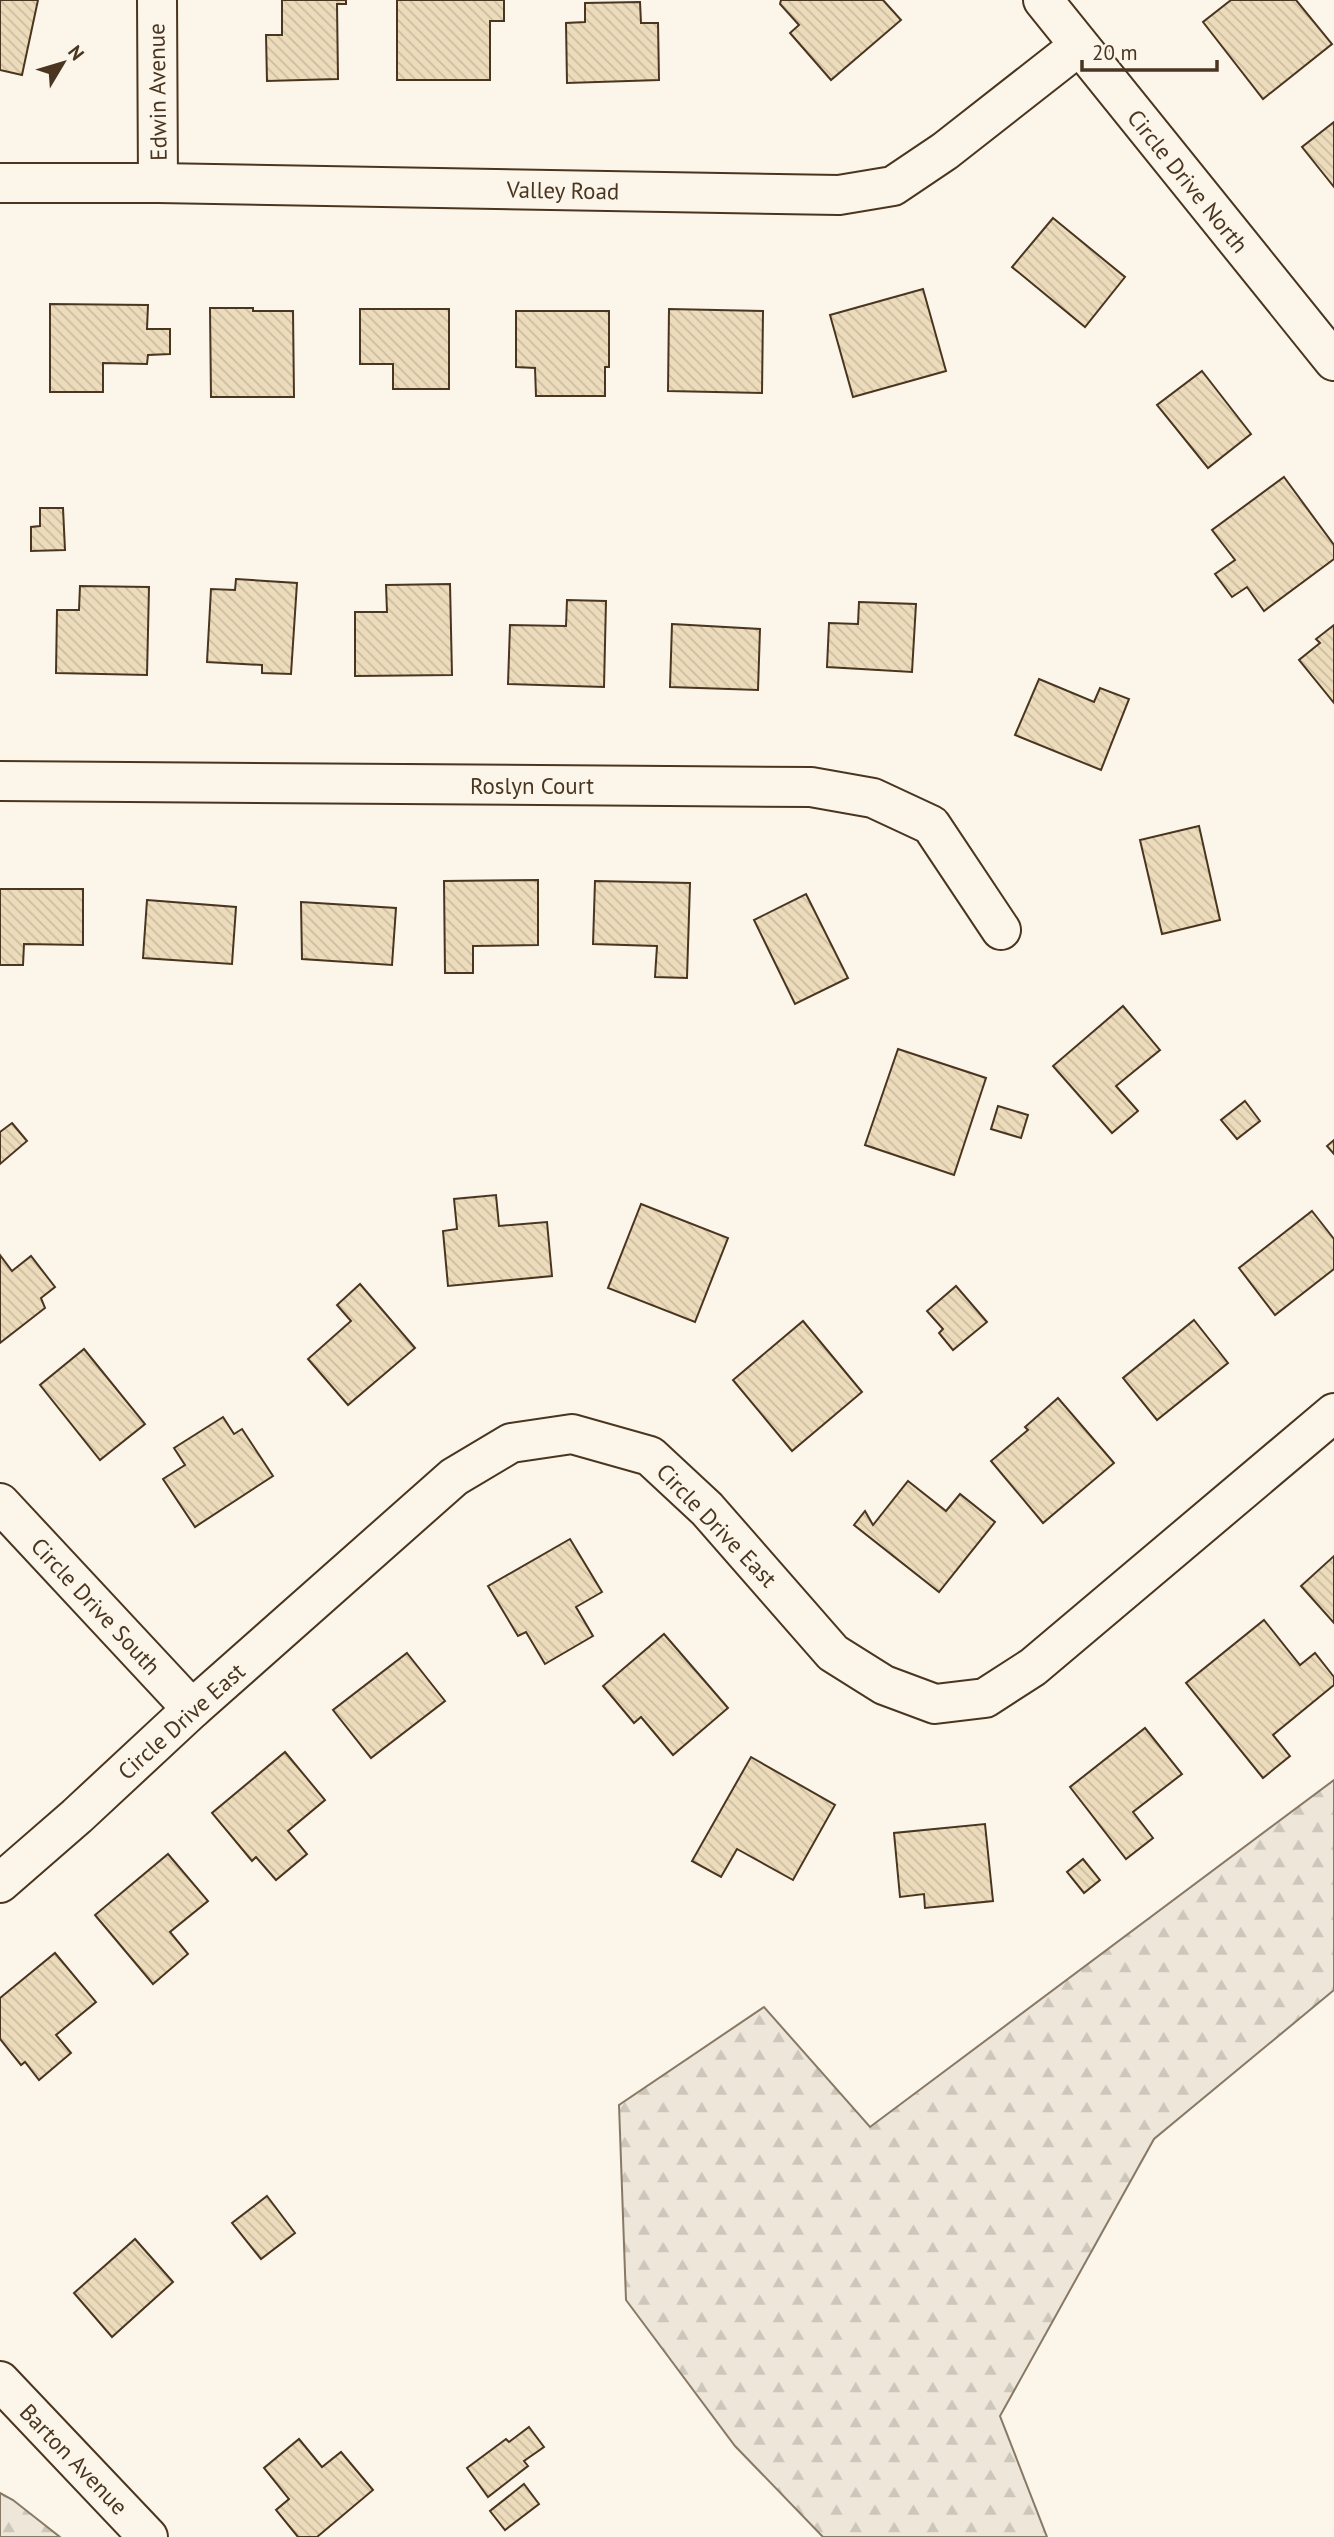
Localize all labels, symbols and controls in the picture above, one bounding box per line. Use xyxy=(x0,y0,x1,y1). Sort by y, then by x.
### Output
street label: Edwin Avenue xyxy=(141,23,173,161)
north arrow xyxy=(28,28,98,98)
scale bar xyxy=(1082,28,1217,72)
text: 20 m xyxy=(1092,39,1138,66)
text: N xyxy=(63,40,90,65)
street label: Circle Drive North xyxy=(1121,103,1255,259)
street label: Valley Road xyxy=(505,175,620,205)
street label: Roslyn Court xyxy=(470,771,594,800)
street label: Circle Drive East xyxy=(651,1457,783,1593)
street label: Circle Drive South xyxy=(25,1531,167,1681)
street label: Circle Drive East xyxy=(111,1656,251,1786)
street label: Barton Avenue xyxy=(14,2397,134,2521)

